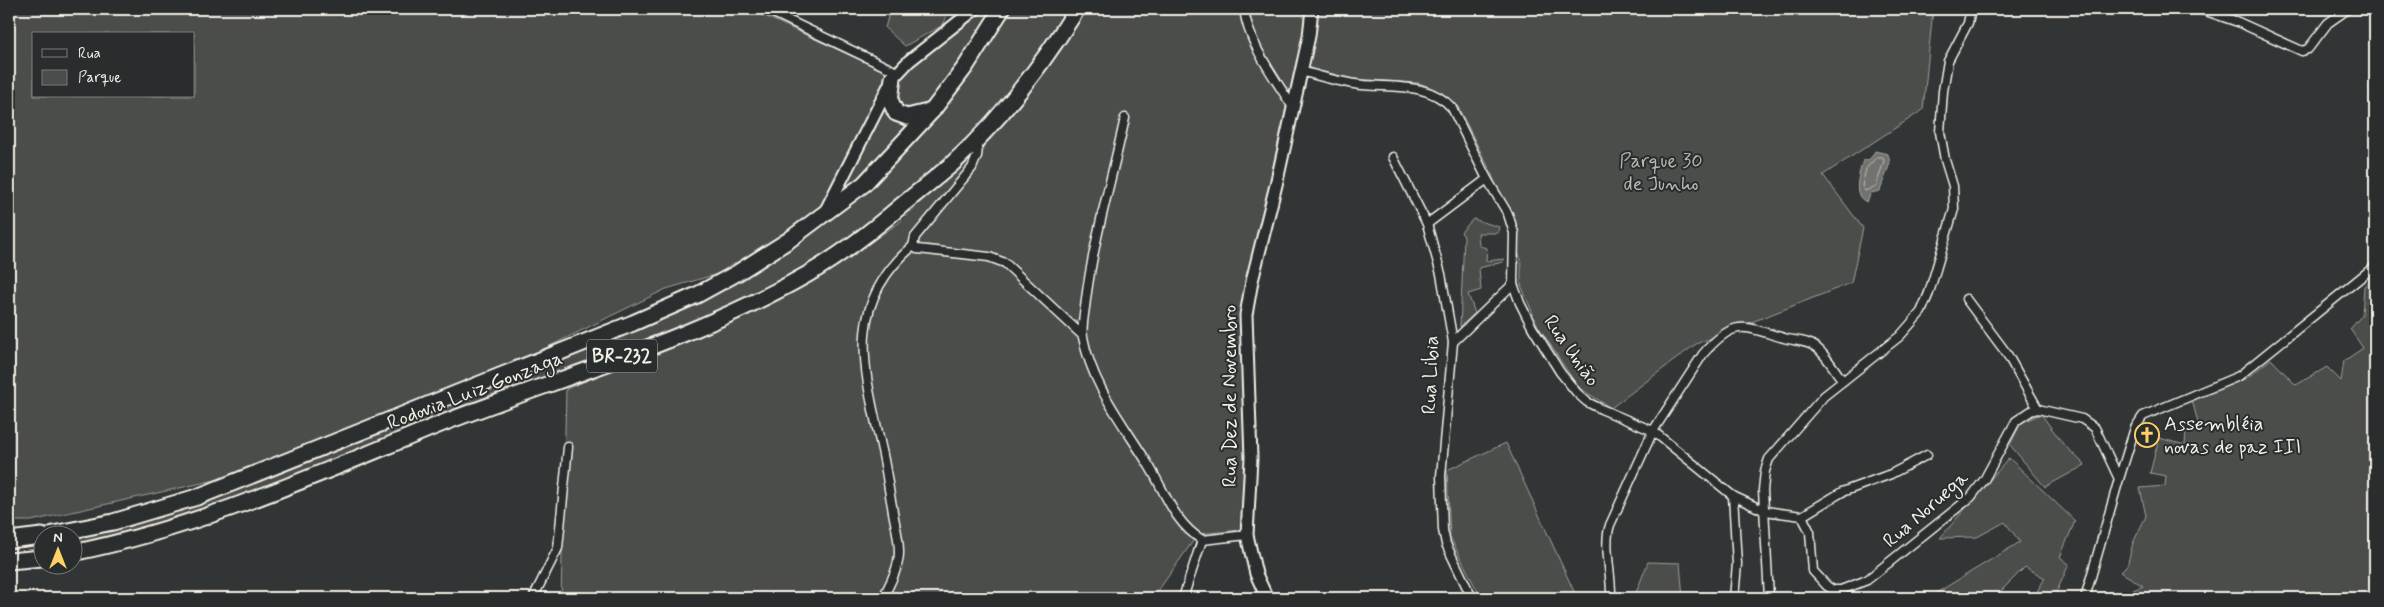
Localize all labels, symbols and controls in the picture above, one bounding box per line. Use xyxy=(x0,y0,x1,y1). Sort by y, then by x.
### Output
legend xyxy=(32,32,195,98)
text: Rua xyxy=(78,44,101,64)
text: Parque xyxy=(78,68,121,88)
park label: Parque 30 de Junho xyxy=(1619,148,1703,198)
street label: Rua Dez de Novembro xyxy=(1217,305,1244,487)
street label: Rua União xyxy=(1537,310,1605,392)
street label: Rua Libia xyxy=(1416,335,1446,415)
road number: BR-232 xyxy=(587,340,657,372)
street label: Rodovia Luiz Gonzaga xyxy=(384,345,567,438)
place label: Assembléia novas de paz III xyxy=(2164,411,2301,461)
church icon: Assembléia novas de paz III xyxy=(2134,422,2160,448)
street label: Rua Noruega xyxy=(1878,465,1976,555)
north arrow xyxy=(32,524,82,574)
text: N xyxy=(53,529,63,547)

